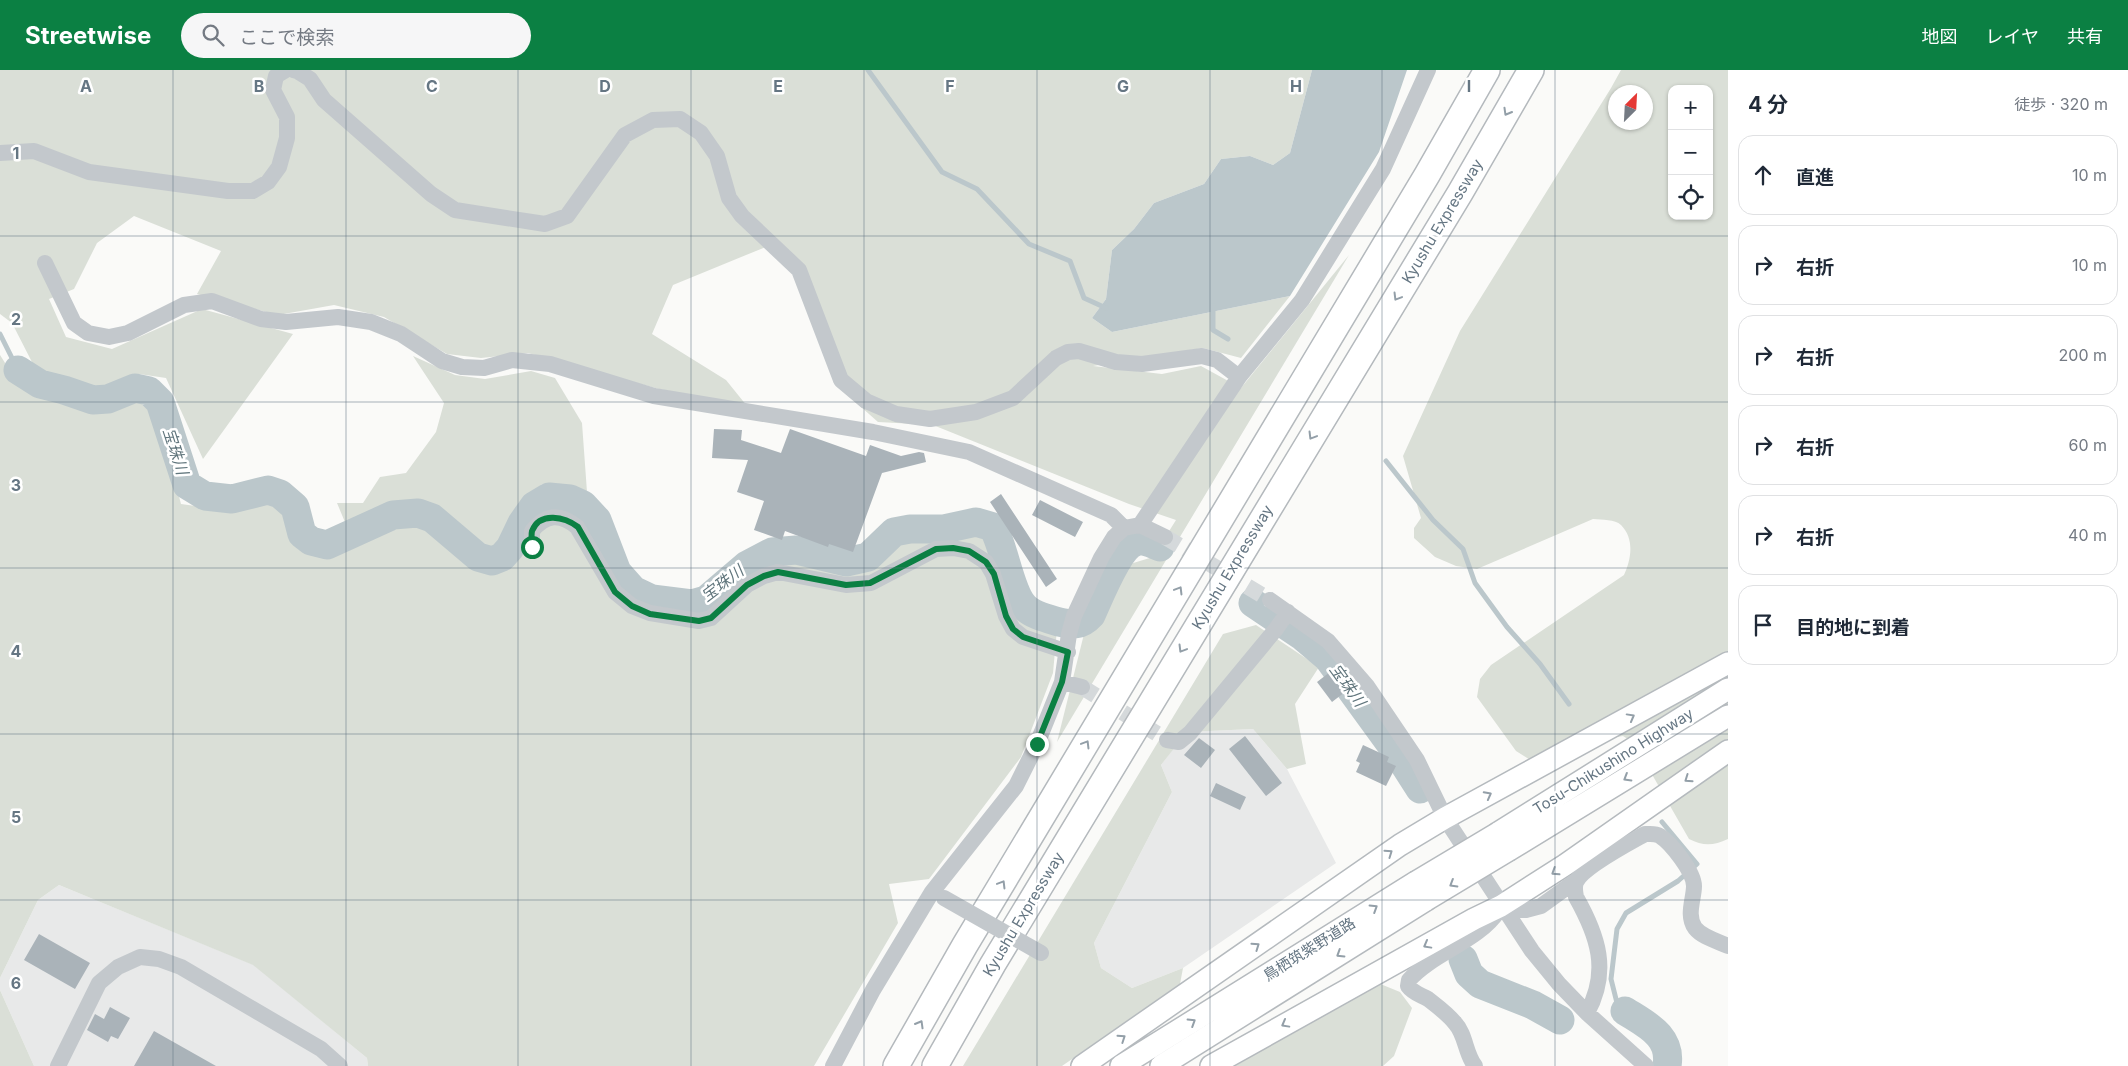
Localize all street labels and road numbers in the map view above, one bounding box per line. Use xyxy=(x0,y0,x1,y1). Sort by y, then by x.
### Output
street label: Kyushu Expressway xyxy=(1397,155,1487,287)
street label: Kyushu Expressway xyxy=(1187,501,1277,633)
street label: Tosu-Chikushino Highway xyxy=(1529,704,1697,818)
street label: Kyushu Expressway xyxy=(978,848,1068,980)
street label: 鳥栖筑紫野道路 xyxy=(1259,913,1359,985)

